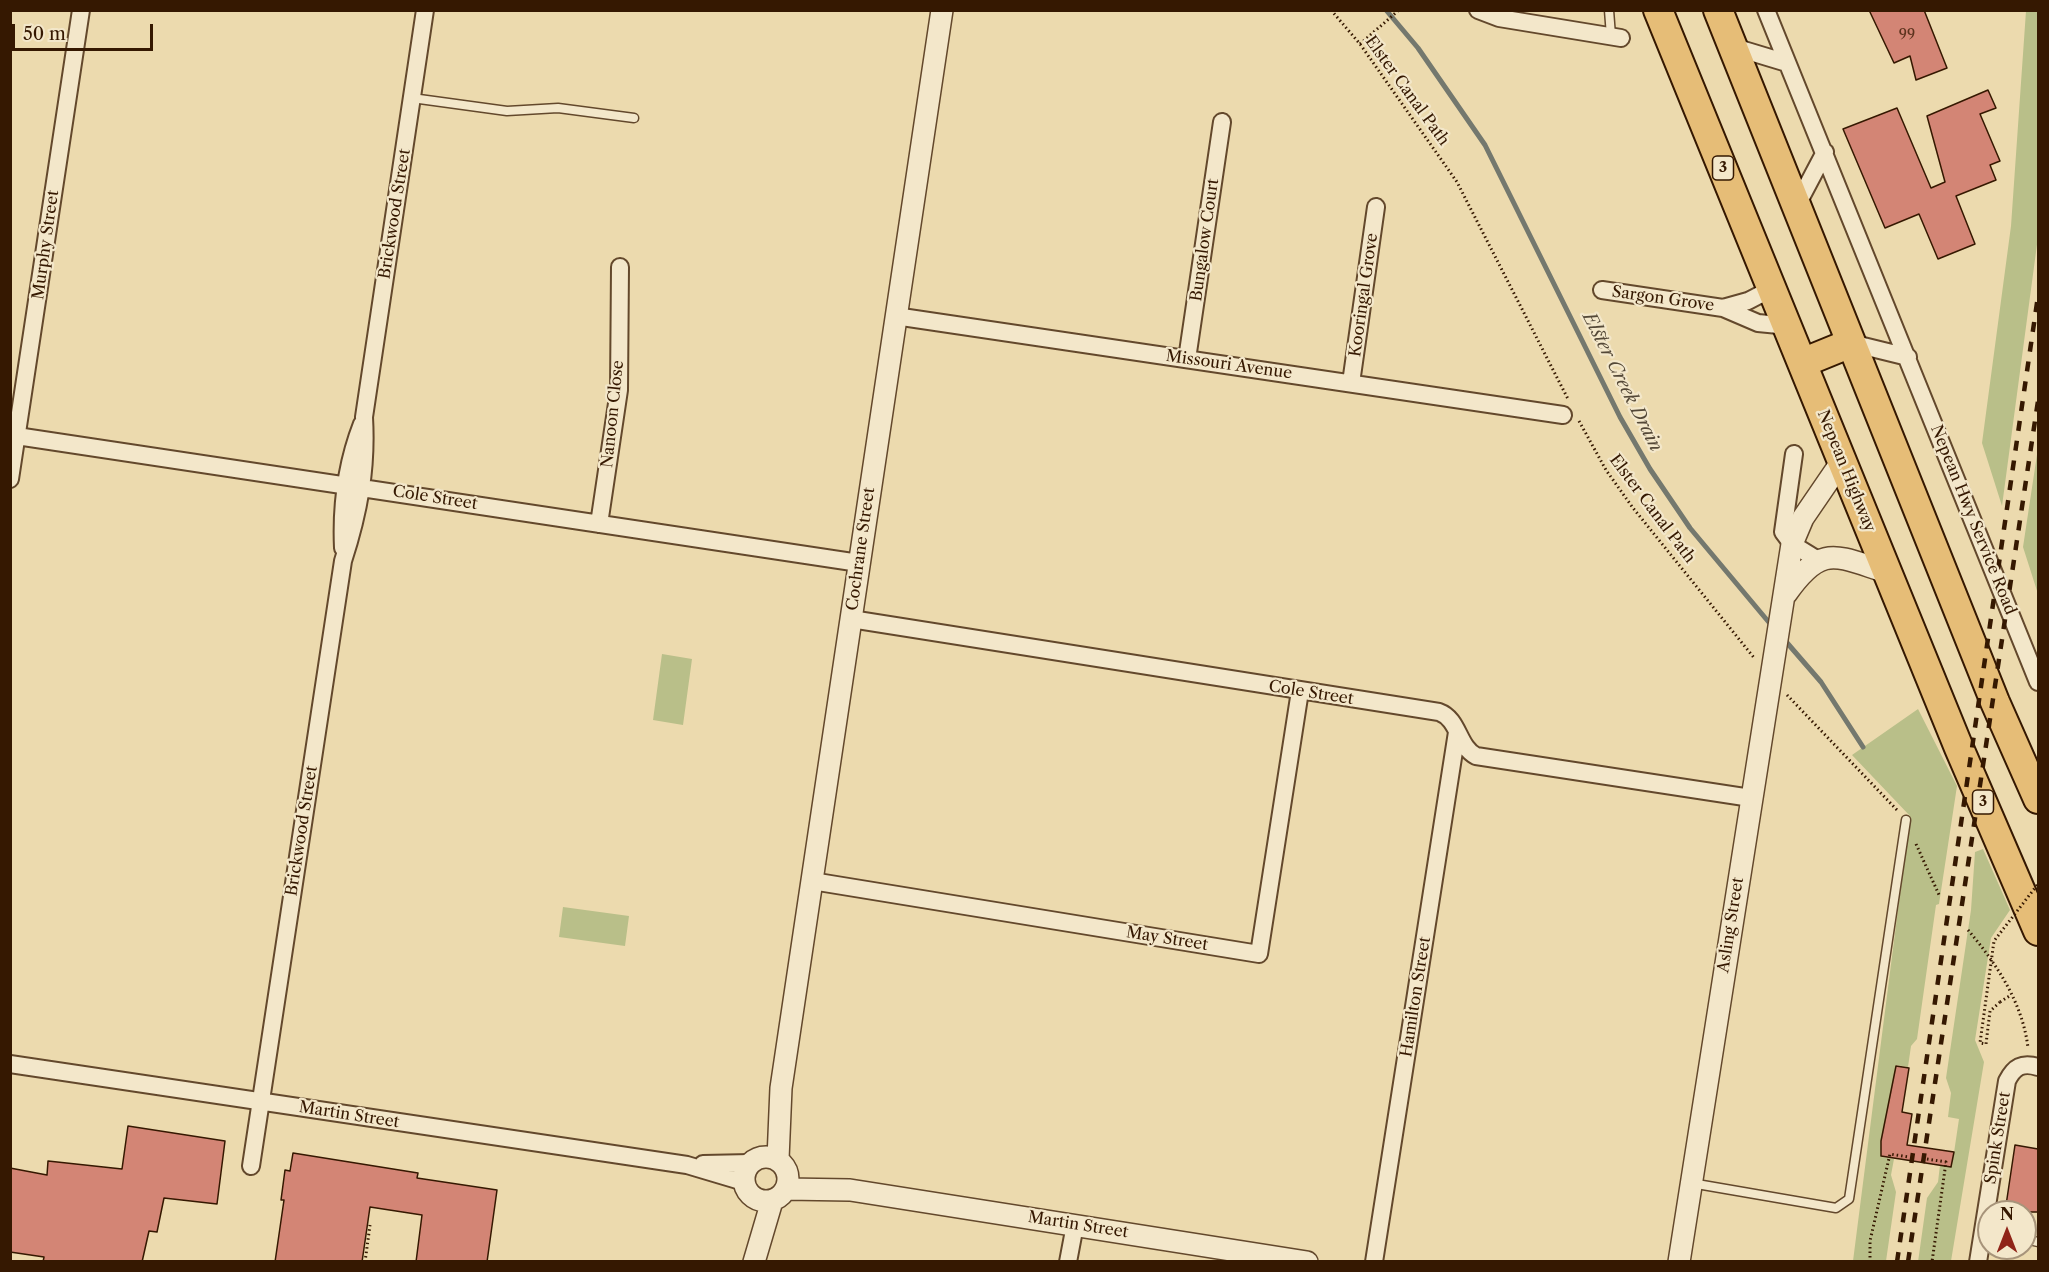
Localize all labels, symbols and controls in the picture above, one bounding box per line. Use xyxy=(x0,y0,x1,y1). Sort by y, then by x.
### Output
scale bar xyxy=(15,12,156,50)
text: 50 m xyxy=(23,23,66,45)
house number: 99 xyxy=(1899,27,1915,43)
street label: Elster Canal Path xyxy=(1361,32,1453,150)
street label: Brickwood Street xyxy=(375,147,415,281)
road number: 3 xyxy=(1712,156,1734,180)
street label: Bungalow Court xyxy=(1187,177,1223,303)
street label: Murphy Street xyxy=(29,189,63,301)
street label: Kooringal Grove xyxy=(1346,232,1382,358)
street label: Sargon Grove xyxy=(1611,282,1715,316)
water label: Elster Creek Drain xyxy=(1578,309,1666,455)
street label: Missouri Avenue xyxy=(1165,347,1293,383)
street label: Nanoon Close xyxy=(598,359,628,469)
street label: Nepean Highway xyxy=(1813,407,1879,535)
street label: Nepean Hwy Service Road xyxy=(1926,422,2020,618)
street label: Elster Canal Path xyxy=(1605,451,1699,567)
street label: Cole Street xyxy=(391,482,479,514)
street label: Cochrane Street xyxy=(843,486,879,612)
street label: Cole Street xyxy=(1267,677,1355,709)
street label: Brickwood Street xyxy=(282,764,322,898)
road number: 3 xyxy=(1972,790,1994,814)
street label: Asling Street xyxy=(1714,876,1748,974)
street label: May Street xyxy=(1125,923,1209,955)
street label: Hamilton Street xyxy=(1397,935,1435,1059)
street label: Spink Street xyxy=(1981,1091,2015,1185)
street label: Martin Street xyxy=(297,1098,401,1132)
north arrow xyxy=(1977,1200,2037,1260)
text: N xyxy=(2000,1204,2014,1224)
street label: Martin Street xyxy=(1026,1208,1130,1242)

